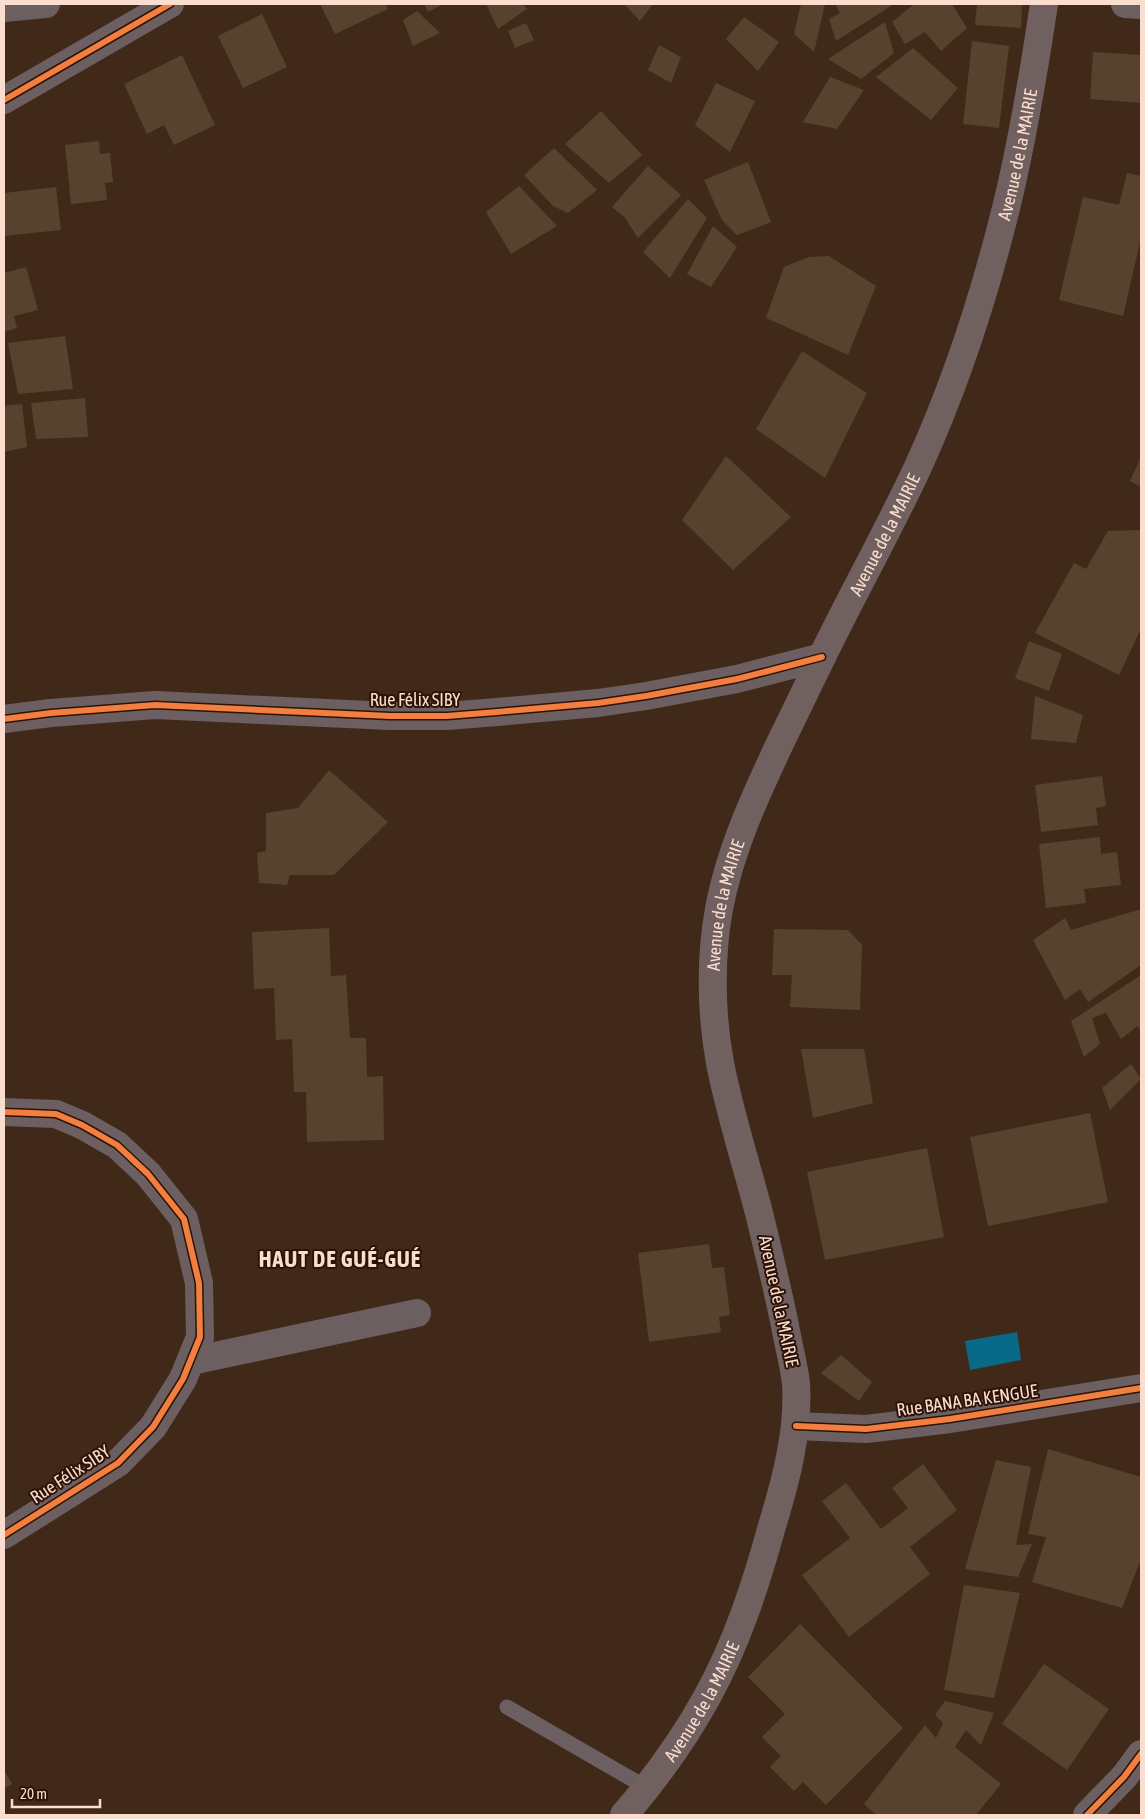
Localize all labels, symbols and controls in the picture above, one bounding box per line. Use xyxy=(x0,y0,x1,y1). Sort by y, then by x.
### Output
street label: Avenue de la MAIRIE xyxy=(993,87,1041,222)
street label: Avenue de la MAIRIE xyxy=(844,470,924,599)
street label: Rue Félix SIBY xyxy=(370,689,460,710)
street label: Avenue de la MAIRIE xyxy=(702,836,748,971)
street label: Avenue de la MAIRIE xyxy=(755,1233,803,1369)
district label: HAUT DE GUÉ-GUÉ xyxy=(259,1246,421,1272)
street label: Rue BANA BA KENGUE xyxy=(895,1380,1039,1420)
street label: Rue Félix SIBY xyxy=(26,1440,114,1508)
street label: Avenue de la MAIRIE xyxy=(659,1638,743,1765)
scale bar xyxy=(12,1776,100,1808)
text: 20 m xyxy=(20,1785,47,1802)

